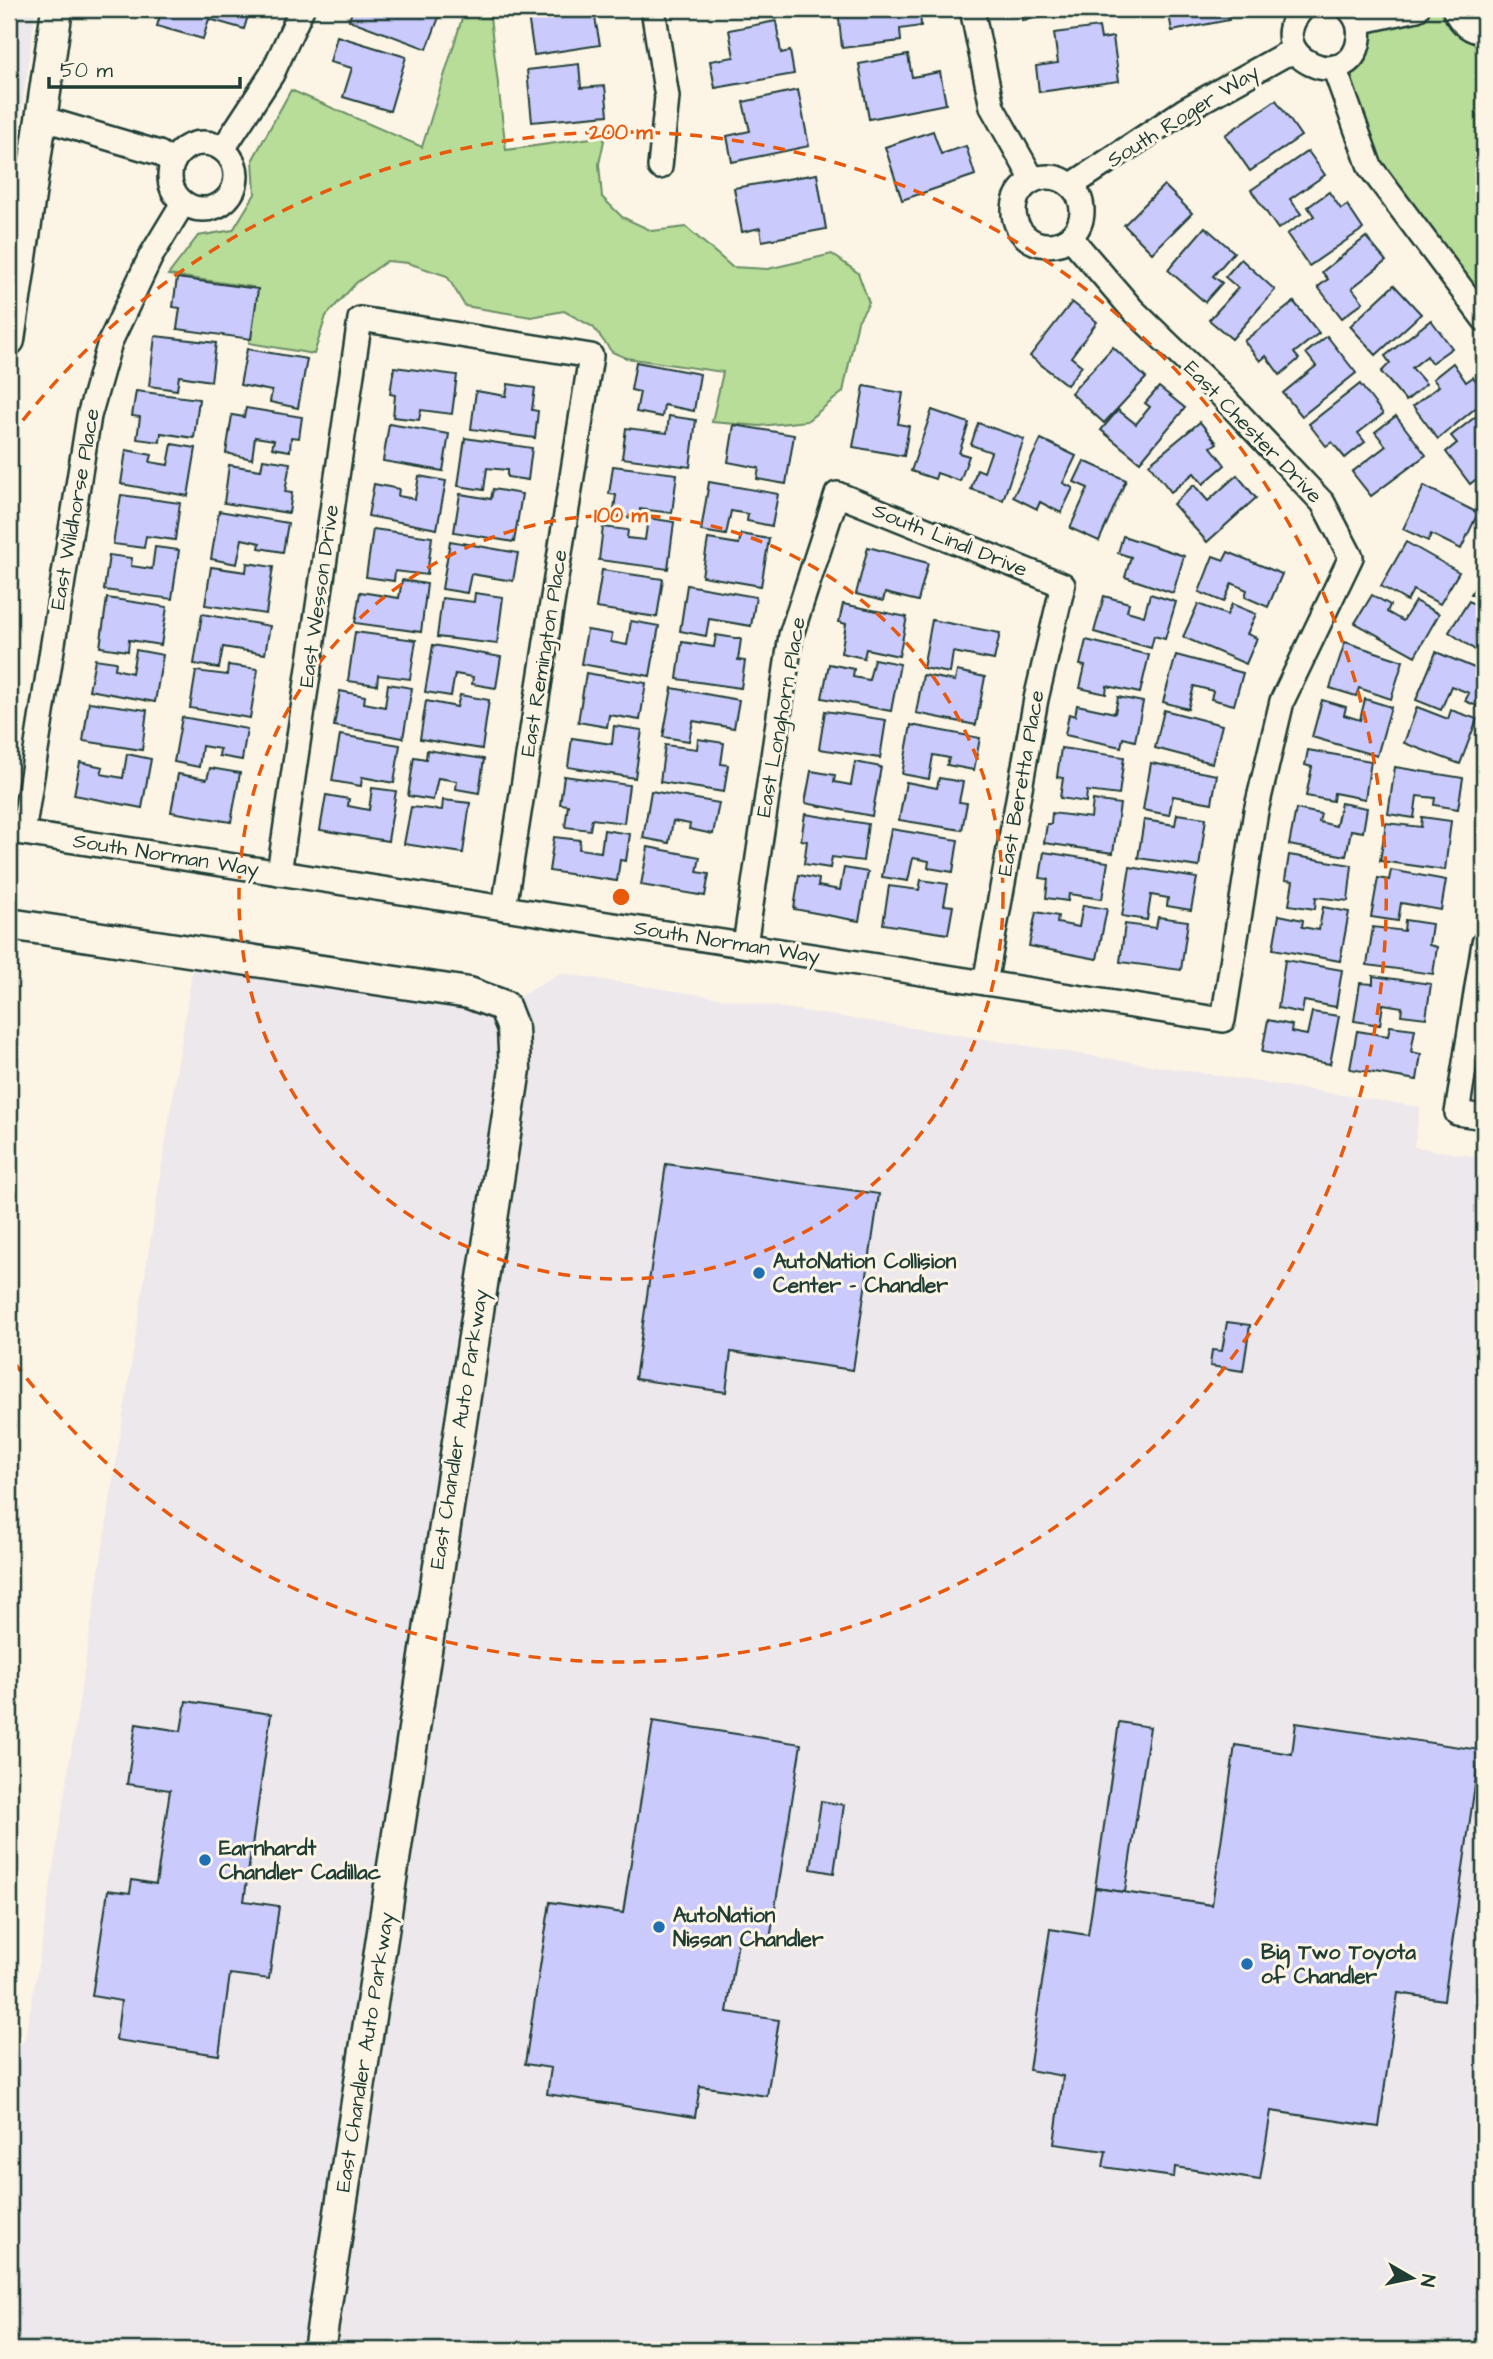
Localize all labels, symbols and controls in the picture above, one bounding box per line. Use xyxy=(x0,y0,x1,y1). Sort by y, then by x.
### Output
scale bar xyxy=(49,46,240,90)
text: 50 m xyxy=(60,56,114,85)
street label: South Roger Way xyxy=(1101,57,1266,176)
text: 200 m xyxy=(588,118,653,147)
street label: East Chester Drive xyxy=(1177,354,1329,510)
street label: East Wildhorse Place xyxy=(43,406,107,612)
street label: South Lindl Drive xyxy=(868,496,1032,584)
text: 100 m xyxy=(594,501,649,530)
street label: East Wesson Drive xyxy=(292,503,346,689)
street label: East Remington Place xyxy=(513,548,577,759)
street label: East Longhorn Place xyxy=(749,615,815,820)
street label: East Beretta Place xyxy=(990,688,1052,878)
street label: South Norman Way xyxy=(71,826,261,886)
centre of rings xyxy=(609,885,633,909)
street label: South Norman Way xyxy=(632,913,822,973)
place label: AutoNation Collision Center - Chandler xyxy=(773,1247,957,1300)
marker: AutoNation Collision Center - Chandler xyxy=(751,1265,767,1281)
street label: East Chandler Auto Parkway xyxy=(423,1287,498,1571)
place label: Earnhardt Chandler Cadillac xyxy=(219,1834,382,1887)
marker: Earnhardt Chandler Cadillac xyxy=(197,1852,213,1868)
place label: AutoNation Nissan Chandler xyxy=(673,1901,824,1954)
street label: East Chandler Auto Parkway xyxy=(329,1910,404,2194)
marker: AutoNation Nissan Chandler xyxy=(651,1919,667,1935)
place label: Big Two Toyota of Chandler xyxy=(1261,1938,1416,1991)
marker: Big Two Toyota of Chandler xyxy=(1239,1956,1255,1972)
north arrow xyxy=(1378,2244,1448,2314)
text: N xyxy=(1413,2272,1442,2289)

